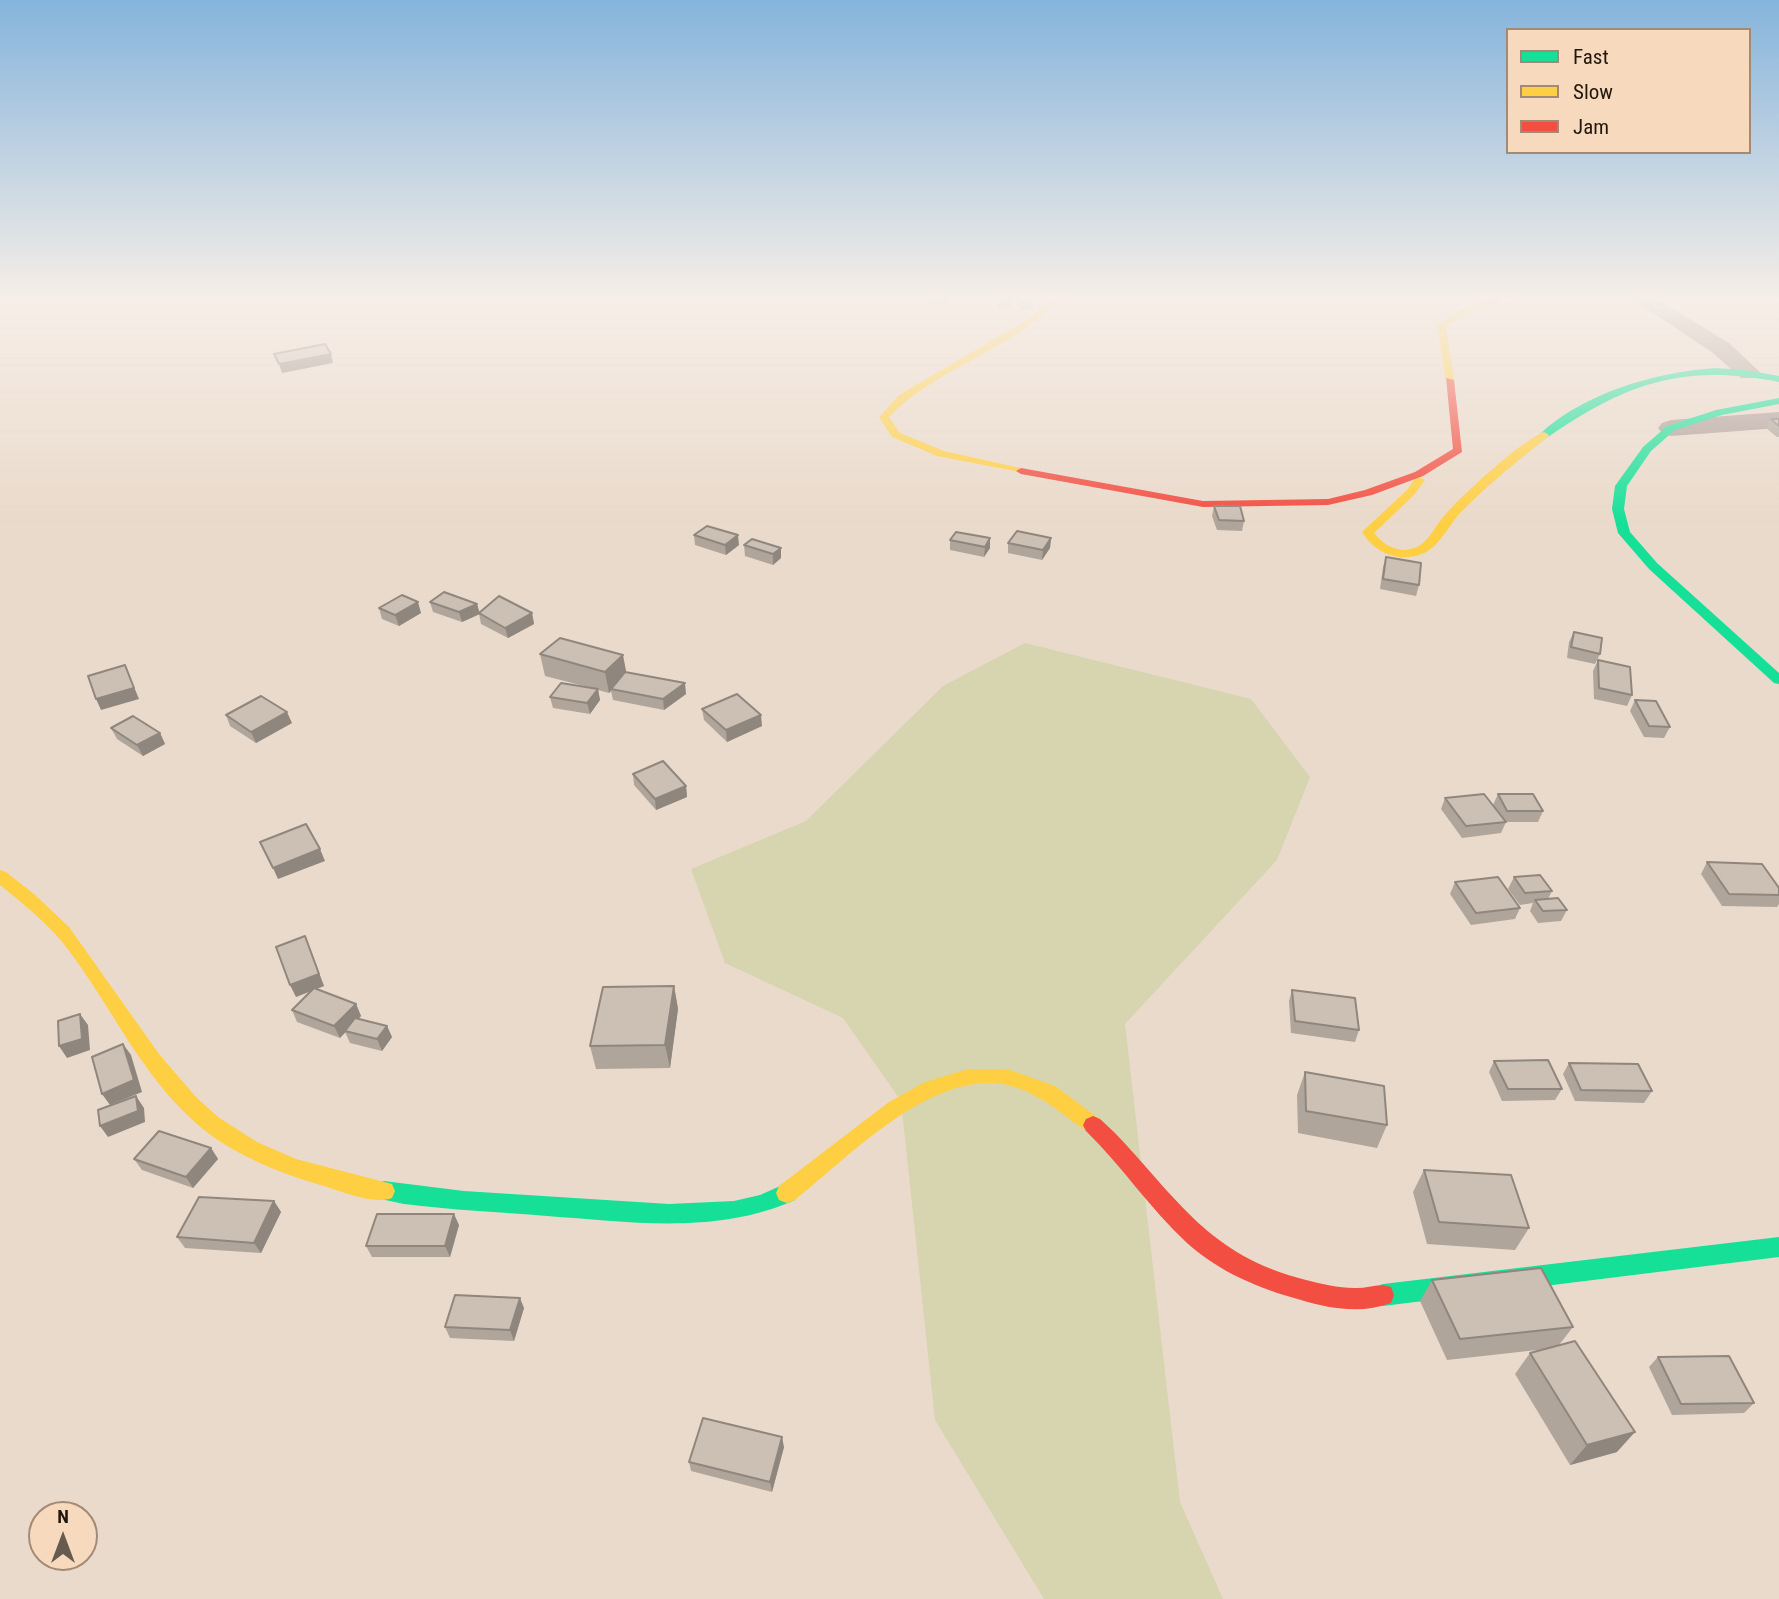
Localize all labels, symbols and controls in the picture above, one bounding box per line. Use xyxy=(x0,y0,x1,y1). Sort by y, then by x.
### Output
legend xyxy=(1506,28,1751,154)
text: Fast xyxy=(1573,45,1609,69)
text: Slow xyxy=(1573,80,1613,104)
text: Jam xyxy=(1573,115,1609,139)
north arrow xyxy=(28,1501,98,1571)
text: N xyxy=(57,1505,69,1528)

